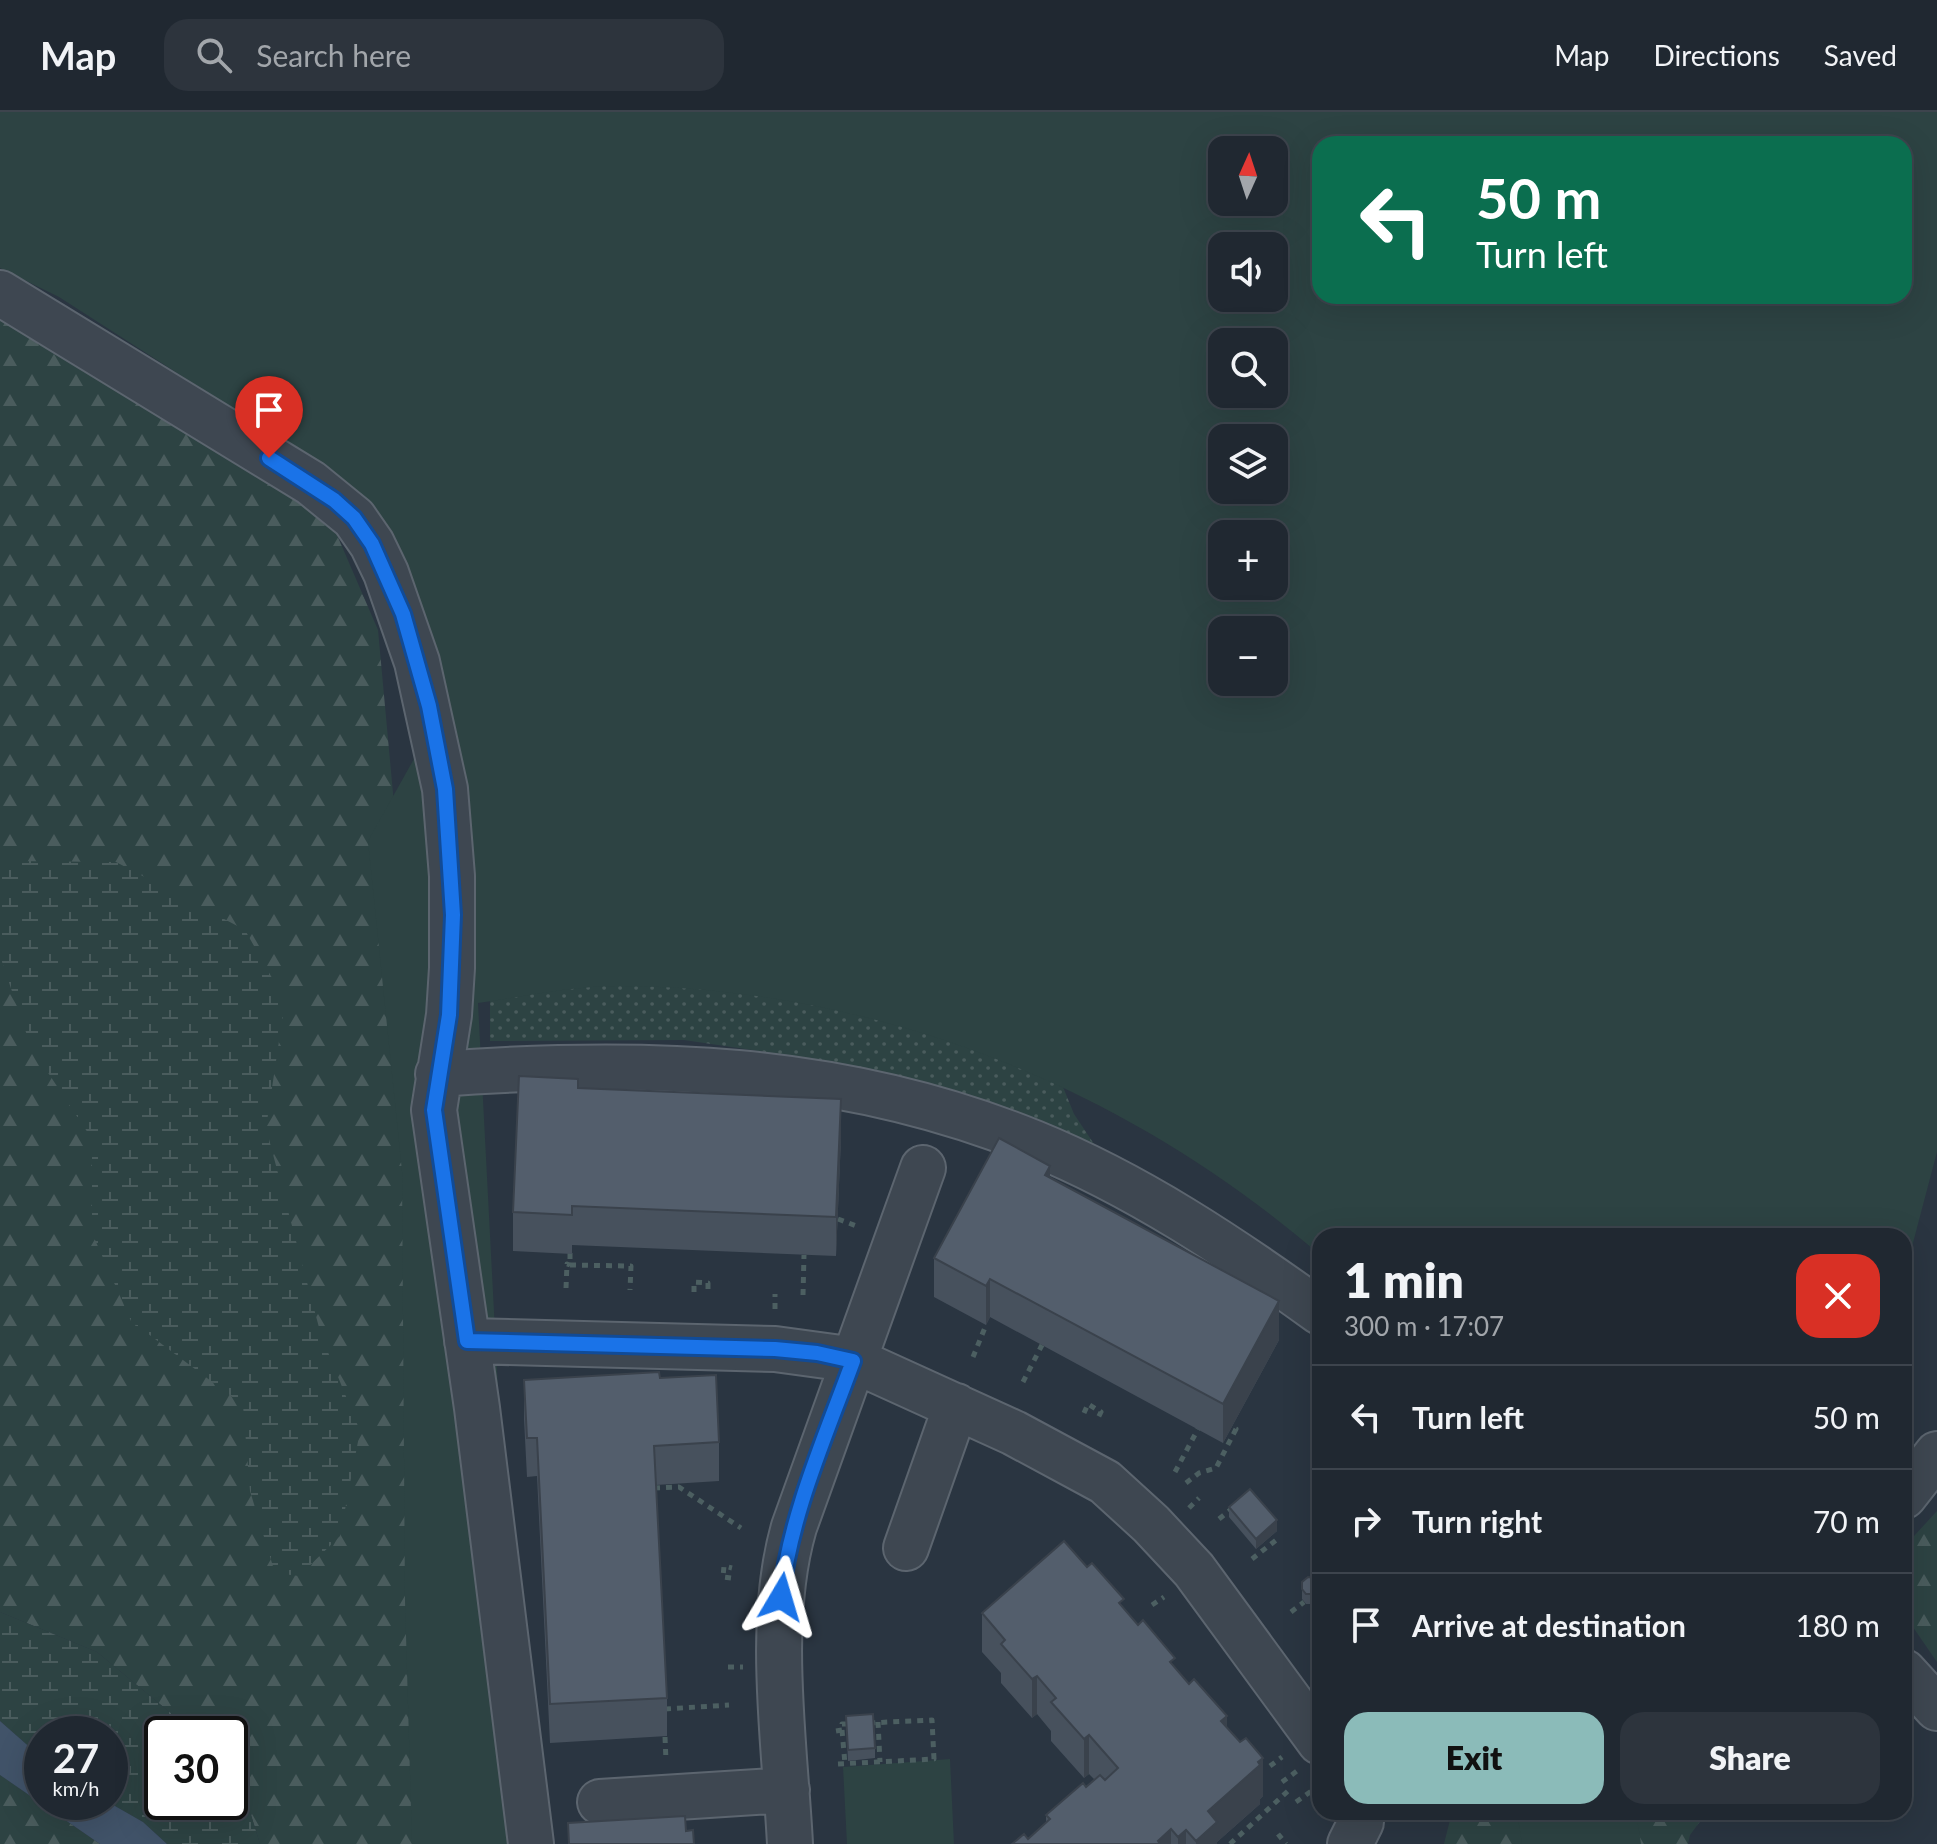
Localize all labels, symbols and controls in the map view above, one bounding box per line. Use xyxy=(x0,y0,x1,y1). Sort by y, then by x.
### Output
search box xyxy=(164,19,724,91)
text: Map xyxy=(40,32,116,78)
icon: search xyxy=(192,33,236,77)
text: Search here xyxy=(256,37,411,73)
text: Map xyxy=(1554,38,1609,72)
text: Directions xyxy=(1653,38,1780,72)
text: Saved xyxy=(1824,38,1897,72)
north arrow xyxy=(1208,136,1288,216)
map controls xyxy=(1208,136,1288,696)
text: 50 m xyxy=(1476,164,1601,231)
icon: left xyxy=(1344,168,1448,272)
button: sound xyxy=(1208,232,1288,312)
text: Turn left xyxy=(1476,232,1608,276)
button: search xyxy=(1208,328,1288,408)
pin xyxy=(235,376,303,458)
icon: arrive xyxy=(247,388,291,432)
button: layers xyxy=(1208,424,1288,504)
button: + xyxy=(1208,520,1288,600)
button: − xyxy=(1208,616,1288,696)
text: 1 min xyxy=(1344,1251,1464,1308)
button: close xyxy=(1796,1254,1880,1338)
text: 300 m · 17:07 xyxy=(1344,1310,1504,1342)
icon: left xyxy=(1344,1395,1388,1439)
text: Turn left xyxy=(1412,1399,1524,1435)
text: 50 m xyxy=(1813,1399,1880,1435)
icon: right xyxy=(1344,1499,1388,1543)
text: Turn right xyxy=(1412,1503,1542,1539)
text: 70 m xyxy=(1813,1503,1880,1539)
position arrow xyxy=(739,1555,823,1639)
icon: arrive xyxy=(1344,1603,1388,1647)
text: Arrive at destination xyxy=(1412,1607,1686,1643)
text: 180 m xyxy=(1795,1607,1880,1643)
button: Exit xyxy=(1344,1712,1604,1804)
button: Share xyxy=(1620,1712,1880,1804)
speed limit sign: 30 xyxy=(144,1716,248,1820)
text: 27 xyxy=(53,1734,99,1782)
text: km/h xyxy=(53,1776,99,1800)

